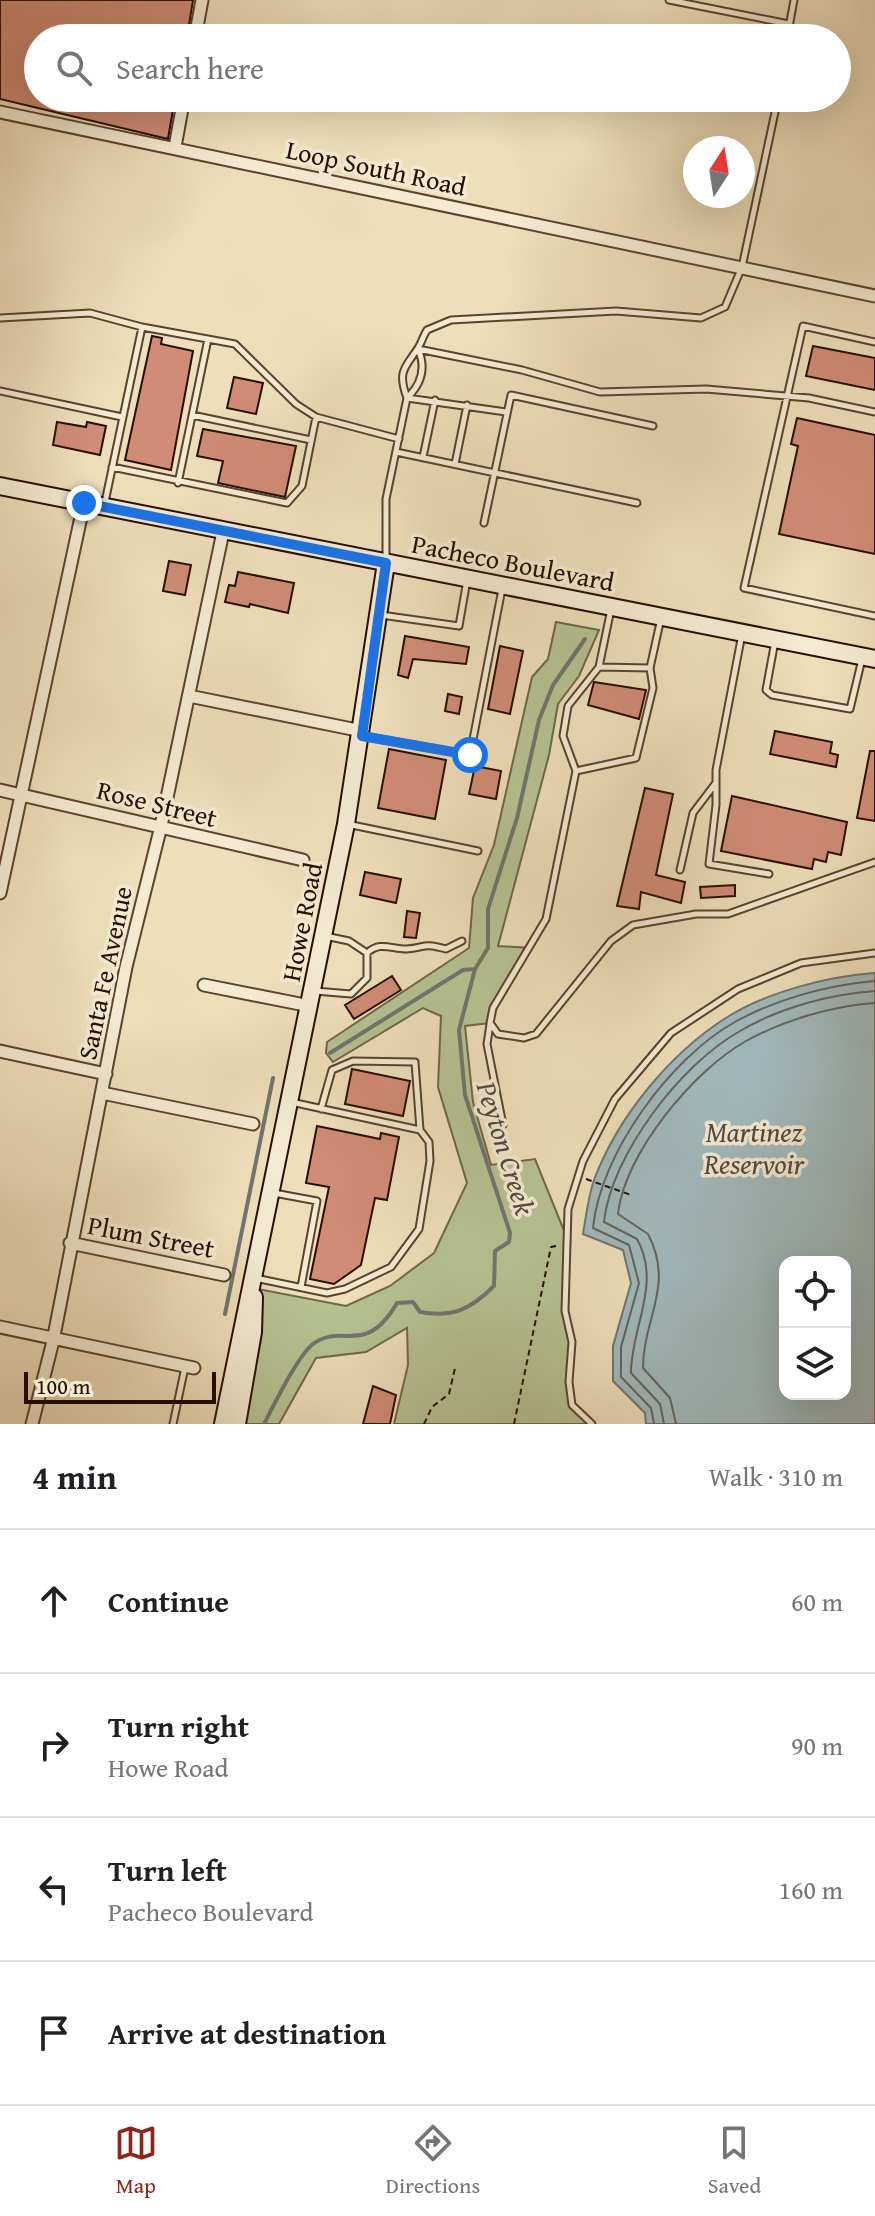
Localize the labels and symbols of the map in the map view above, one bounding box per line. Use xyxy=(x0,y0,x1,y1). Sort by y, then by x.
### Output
street label: Loop South Road xyxy=(283,129,470,206)
north arrow xyxy=(683,136,755,208)
route end xyxy=(66,485,102,521)
street label: Pacheco Boulevard xyxy=(409,524,618,601)
route start xyxy=(452,737,488,773)
street label: Rose Street xyxy=(93,770,221,837)
street label: Howe Road xyxy=(271,859,332,985)
street label: Santa Fe Avenue xyxy=(67,883,142,1063)
water label: Peyton Creek xyxy=(466,1075,546,1220)
water label: Martinez Reservoir xyxy=(703,1111,806,1184)
street label: Plum Street xyxy=(85,1205,218,1268)
scale bar xyxy=(24,1368,216,1404)

